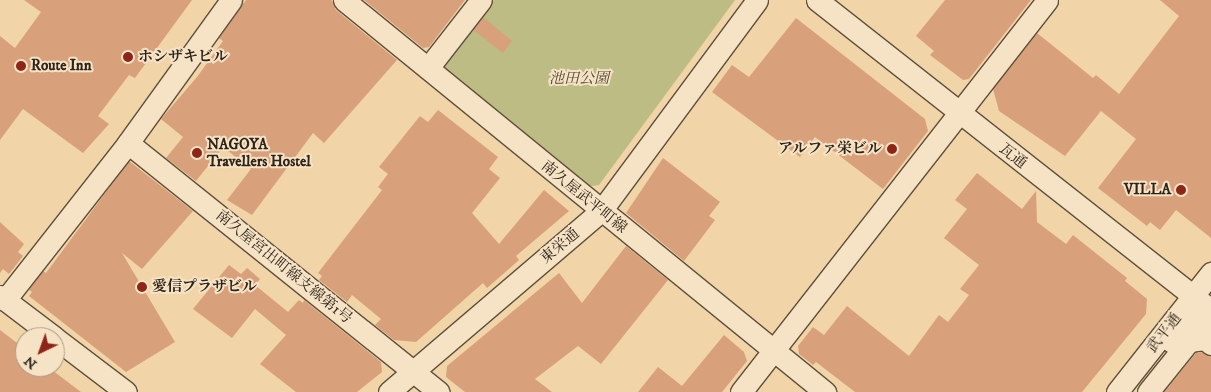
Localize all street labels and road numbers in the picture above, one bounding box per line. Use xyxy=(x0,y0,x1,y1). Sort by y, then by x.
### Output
street label: 瓦通 xyxy=(996,140,1030,172)
street label: 南久屋武平町線 xyxy=(538,157,630,237)
street label: 南久屋宮出町線支線第1号 xyxy=(212,206,356,328)
street label: 東栄通 xyxy=(537,225,583,267)
street label: 武平通 xyxy=(1143,310,1185,356)

